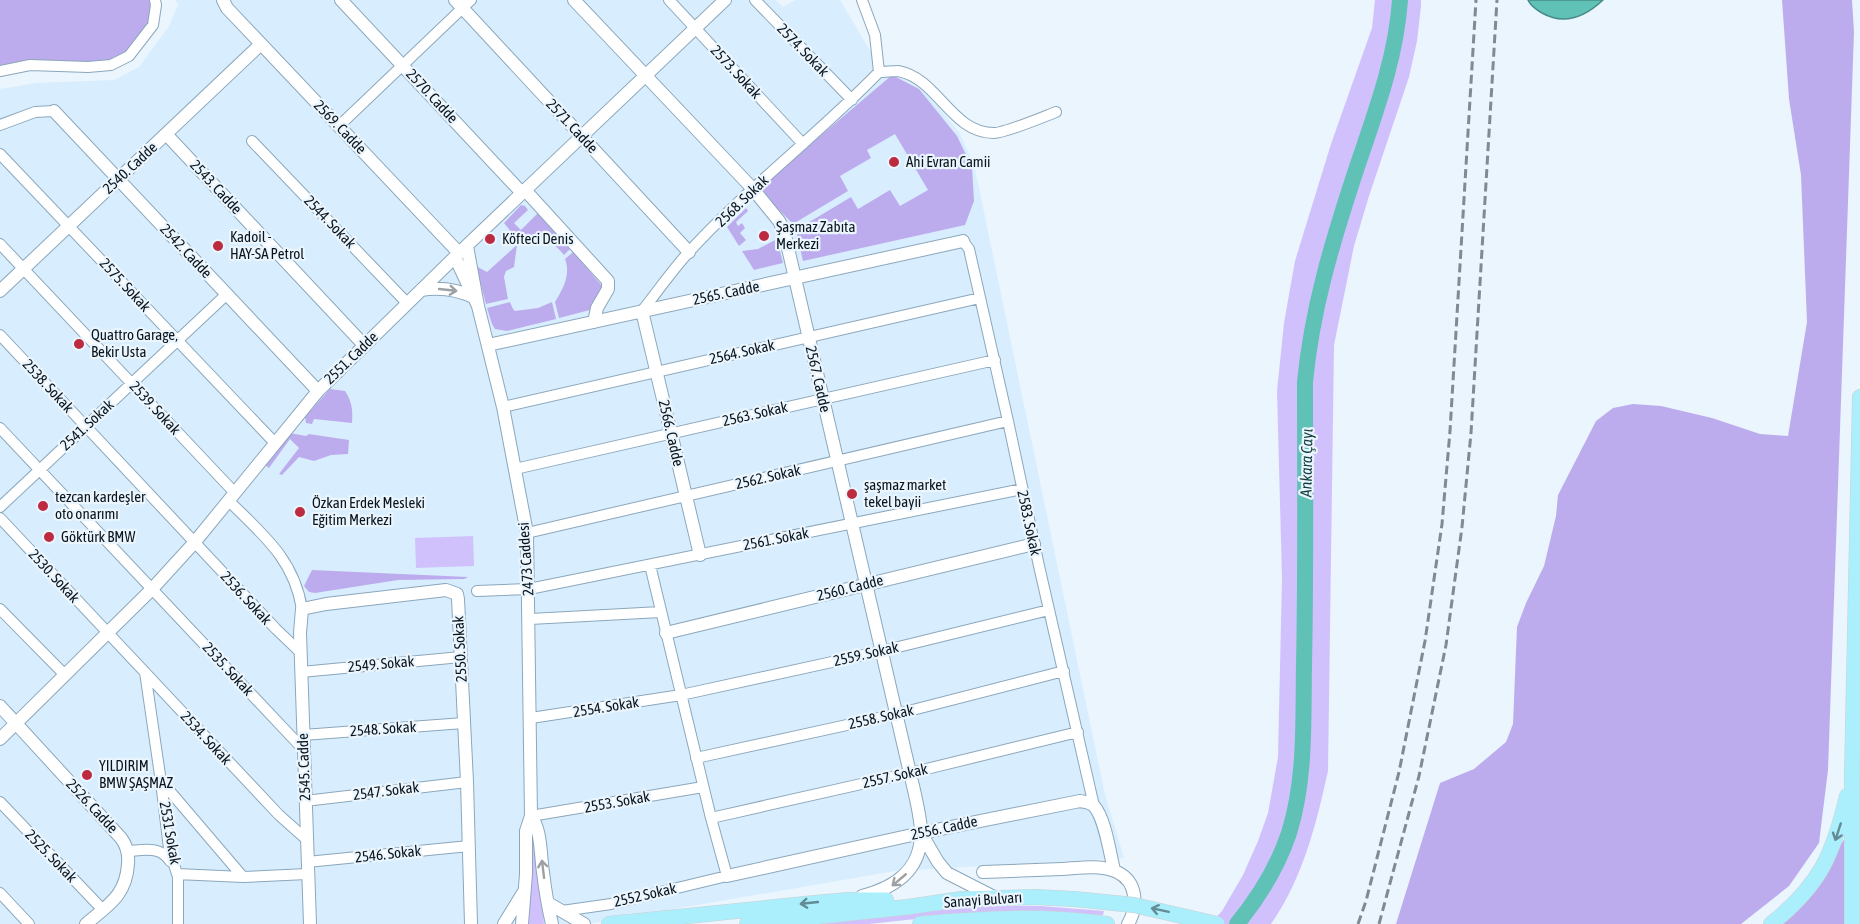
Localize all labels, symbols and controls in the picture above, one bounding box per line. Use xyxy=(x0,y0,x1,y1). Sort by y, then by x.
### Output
street label: 2574. Sokak xyxy=(774,20,833,80)
street label: 2573. Sokak xyxy=(707,42,766,102)
street label: 2570. Cadde xyxy=(403,65,462,126)
street label: 2571. Cadde xyxy=(543,95,602,156)
street label: 2569. Cadde xyxy=(311,96,370,157)
street label: 2540. Cadde xyxy=(99,138,160,197)
place label: Ahi Evran Camii xyxy=(906,153,991,170)
marker: Ahi Evran Camii xyxy=(887,155,901,169)
street label: 2543. Cadde xyxy=(187,156,246,217)
street label: 2568. Sokak xyxy=(712,171,772,230)
street label: 2544. Sokak xyxy=(301,192,360,252)
place label: Şaşmaz Zabıta Merkezi xyxy=(776,218,855,252)
street label: 2542. Cadde xyxy=(157,220,216,281)
place label: Kadoil - HAY-SA Petrol xyxy=(230,228,304,262)
marker: Şaşmaz Zabıta Merkezi xyxy=(757,229,771,243)
place label: Köfteci Denis xyxy=(502,230,573,247)
marker: Köfteci Denis xyxy=(483,232,497,246)
marker: Kadoil - HAY-SA Petrol xyxy=(211,239,225,253)
street label: 2575. Sokak xyxy=(96,255,155,315)
street label: 2565. Cadde xyxy=(691,277,761,308)
one-way arrow xyxy=(438,285,458,296)
place label: Quattro Garage, Bekir Usta xyxy=(91,326,178,360)
street label: 2551. Cadde xyxy=(320,328,381,387)
street label: 2564. Sokak xyxy=(708,336,777,367)
marker: Quattro Garage, Bekir Usta xyxy=(72,337,86,351)
street label: 2567. Cadde xyxy=(803,344,834,414)
street label: 2538. Sokak xyxy=(19,356,78,416)
street label: 2539. Sokak xyxy=(126,378,185,438)
street label: 2541. Sokak xyxy=(57,395,117,454)
street label: 2566. Cadde xyxy=(656,398,687,468)
street label: 2563. Sokak xyxy=(721,398,790,429)
water label: Ankara Çayı xyxy=(1296,428,1317,498)
street label: 2562. Sokak xyxy=(734,461,803,492)
place label: şaşmaz market tekel bayii xyxy=(864,476,946,510)
marker: şaşmaz market tekel bayii xyxy=(845,487,859,501)
place label: tezcan kardeşler oto onarımı xyxy=(55,488,146,522)
street label: 2583. Sokak xyxy=(1014,489,1045,558)
place label: Özkan Erdek Mesleki Eğitim Merkezi xyxy=(312,494,425,528)
marker: tezcan kardeşler oto onarımı xyxy=(36,499,50,513)
marker: Özkan Erdek Mesleki Eğitim Merkezi xyxy=(293,505,307,519)
street label: 2473 Caddesi xyxy=(514,522,537,596)
street label: 2561. Sokak xyxy=(742,524,811,553)
place label: Göktürk BMW xyxy=(61,528,135,545)
marker: Göktürk BMW xyxy=(42,530,56,544)
street label: 2530. Sokak xyxy=(25,546,84,606)
street label: 2536. Sokak xyxy=(217,568,276,628)
street label: 2560. Cadde xyxy=(815,571,885,604)
street label: 2550. Sokak xyxy=(449,615,470,683)
street label: 2559. Sokak xyxy=(832,638,901,669)
street label: 2535. Sokak xyxy=(199,639,258,699)
street label: 2549. Sokak xyxy=(347,652,415,675)
street label: 2554. Sokak xyxy=(572,693,640,720)
street label: 2558. Sokak xyxy=(847,701,916,732)
street label: 2534. Sokak xyxy=(177,708,236,768)
street label: 2548. Sokak xyxy=(349,718,417,739)
street label: 2545. Cadde xyxy=(294,733,313,801)
place label: YILDIRIM BMW ŞAŞMAZ xyxy=(99,757,173,791)
street label: 2557. Sokak xyxy=(861,760,930,791)
marker: YILDIRIM BMW ŞAŞMAZ xyxy=(80,768,94,782)
street label: 2526. Cadde xyxy=(63,775,122,836)
street label: 2547. Sokak xyxy=(352,778,420,803)
street label: 2553. Sokak xyxy=(583,787,652,816)
street label: 2531 Sokak xyxy=(157,800,184,866)
street label: 2556. Cadde xyxy=(909,812,979,843)
one-way arrow xyxy=(1831,822,1842,841)
street label: 2525. Sokak xyxy=(22,826,81,886)
street label: 2546. Sokak xyxy=(354,842,422,865)
one-way arrow xyxy=(537,860,548,880)
one-way arrow xyxy=(891,873,907,886)
street label: 2552 Sokak xyxy=(612,879,678,910)
street label: Sanayi Bulvarı xyxy=(943,888,1023,911)
one-way arrow xyxy=(800,898,820,909)
one-way arrow xyxy=(1151,904,1170,915)

